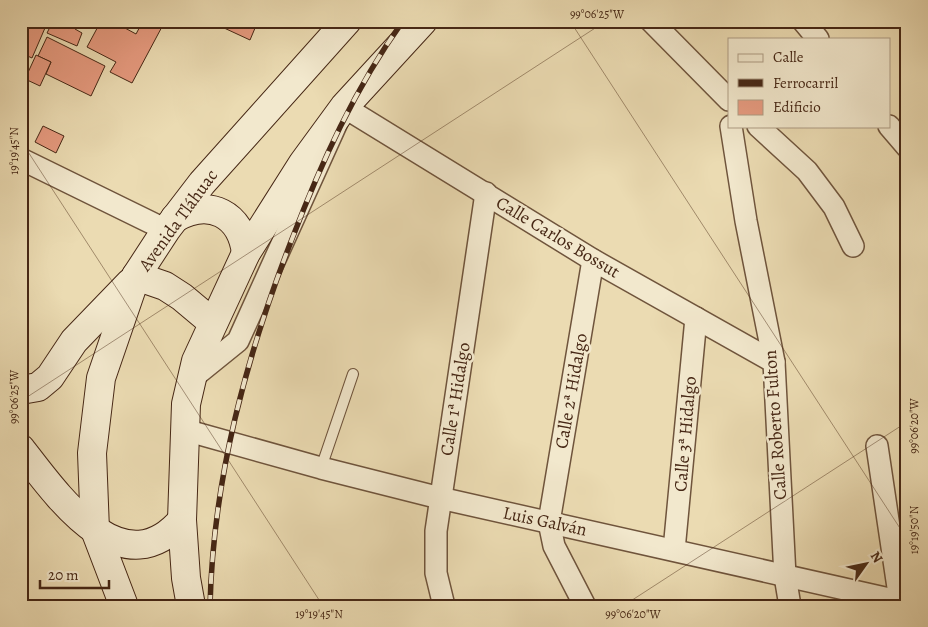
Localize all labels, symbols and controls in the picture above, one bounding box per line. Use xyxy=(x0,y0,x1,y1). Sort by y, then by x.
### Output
text: 99°06'25"W xyxy=(570,6,625,22)
legend xyxy=(728,38,890,128)
text: Calle xyxy=(773,47,804,67)
text: Ferrocarril xyxy=(773,73,838,93)
text: Edificio xyxy=(773,97,821,117)
text: 19°19'45"N xyxy=(6,127,22,175)
street label: Avenida Tláhuac xyxy=(132,164,223,277)
street label: Calle Carlos Bossut xyxy=(492,191,624,283)
street label: Calle 2ª Hidalgo xyxy=(549,331,593,451)
street label: Calle 1ª Hidalgo xyxy=(434,341,476,457)
street label: Calle Roberto Fulton xyxy=(758,349,792,501)
text: 99°06'25"W xyxy=(6,369,22,424)
street label: Calle 3ª Hidalgo xyxy=(668,375,702,493)
text: 99°06'20"W xyxy=(906,397,922,454)
street label: Luis Galván xyxy=(501,500,589,542)
text: 19°19'50"N xyxy=(906,505,922,554)
north arrow xyxy=(840,540,890,590)
text: N xyxy=(866,548,887,567)
scale bar xyxy=(40,557,109,589)
text: 20 m xyxy=(48,565,79,585)
text: 19°19'45"N xyxy=(295,606,343,622)
text: 99°06'20"W xyxy=(605,606,662,622)

